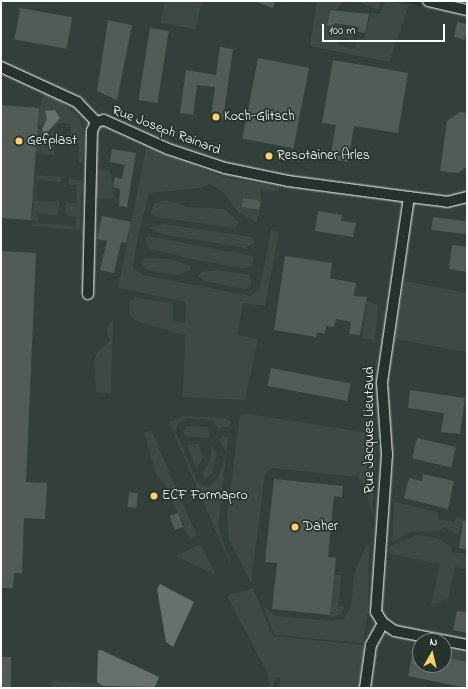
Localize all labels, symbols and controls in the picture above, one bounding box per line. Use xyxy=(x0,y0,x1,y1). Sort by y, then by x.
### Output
scale bar xyxy=(324,16,447,42)
text: 100 m xyxy=(329,22,356,40)
street label: Rue Joseph Rainard xyxy=(109,103,223,159)
place label: Koch-Glitsch xyxy=(224,109,295,125)
marker: Koch-Glitsch xyxy=(211,112,221,122)
place label: Gefplast xyxy=(27,133,77,149)
marker: Gefplast xyxy=(14,136,24,146)
place label: Resotainer Arles xyxy=(277,148,370,164)
marker: Resotainer Arles xyxy=(264,151,274,161)
street label: Rue Jacques Lieutaud xyxy=(362,367,378,493)
place label: ECF Formapro xyxy=(162,488,248,504)
marker: ECF Formapro xyxy=(149,491,159,501)
place label: Daher xyxy=(303,519,338,535)
marker: Daher xyxy=(290,522,300,532)
north arrow xyxy=(412,633,452,673)
text: N xyxy=(429,634,438,651)

